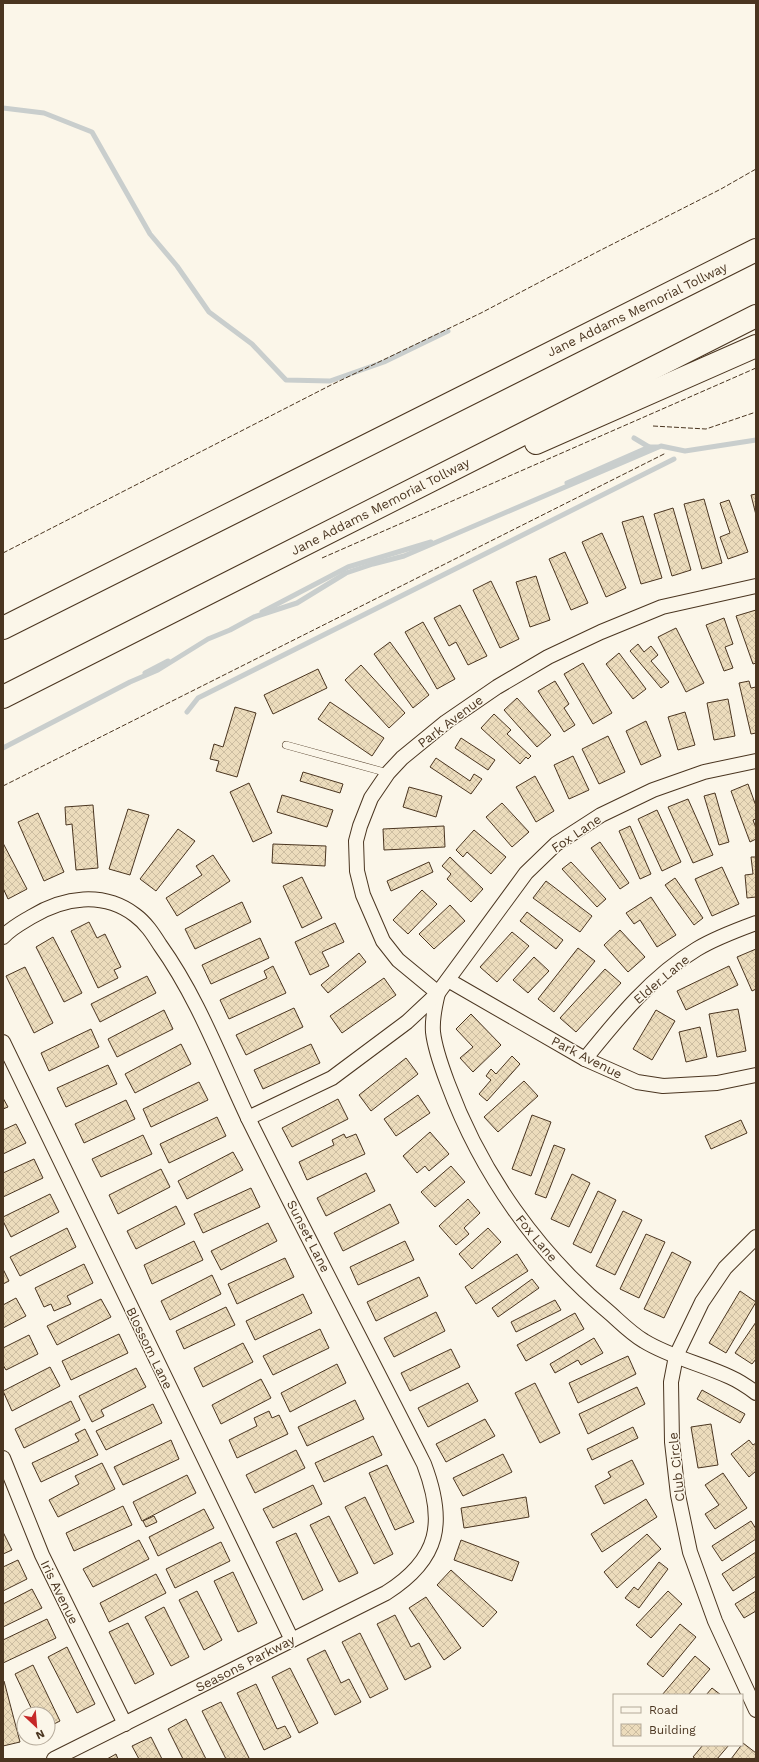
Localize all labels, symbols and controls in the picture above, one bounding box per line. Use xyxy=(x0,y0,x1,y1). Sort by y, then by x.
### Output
street label: Jane Addams Memorial Tollway xyxy=(545,259,730,360)
street label: Jane Addams Memorial Tollway xyxy=(288,455,472,558)
street label: Park Avenue xyxy=(415,692,486,751)
street label: Fox Lane xyxy=(549,811,604,855)
street label: Elder Lane xyxy=(630,952,692,1007)
street label: Park Avenue xyxy=(549,1033,625,1082)
street label: Sunset Lane xyxy=(284,1198,333,1275)
street label: Fox Lane xyxy=(513,1212,561,1265)
street label: Blossom Lane xyxy=(123,1305,176,1392)
street label: Club Circle xyxy=(665,1431,688,1502)
street label: Iris Avenue xyxy=(38,1558,81,1627)
street label: Seasons Parkway xyxy=(193,1632,298,1695)
legend xyxy=(613,1694,743,1746)
text: Road xyxy=(649,1703,678,1717)
north arrow xyxy=(16,1706,56,1746)
text: Building xyxy=(649,1723,696,1737)
text: N xyxy=(34,1727,47,1742)

